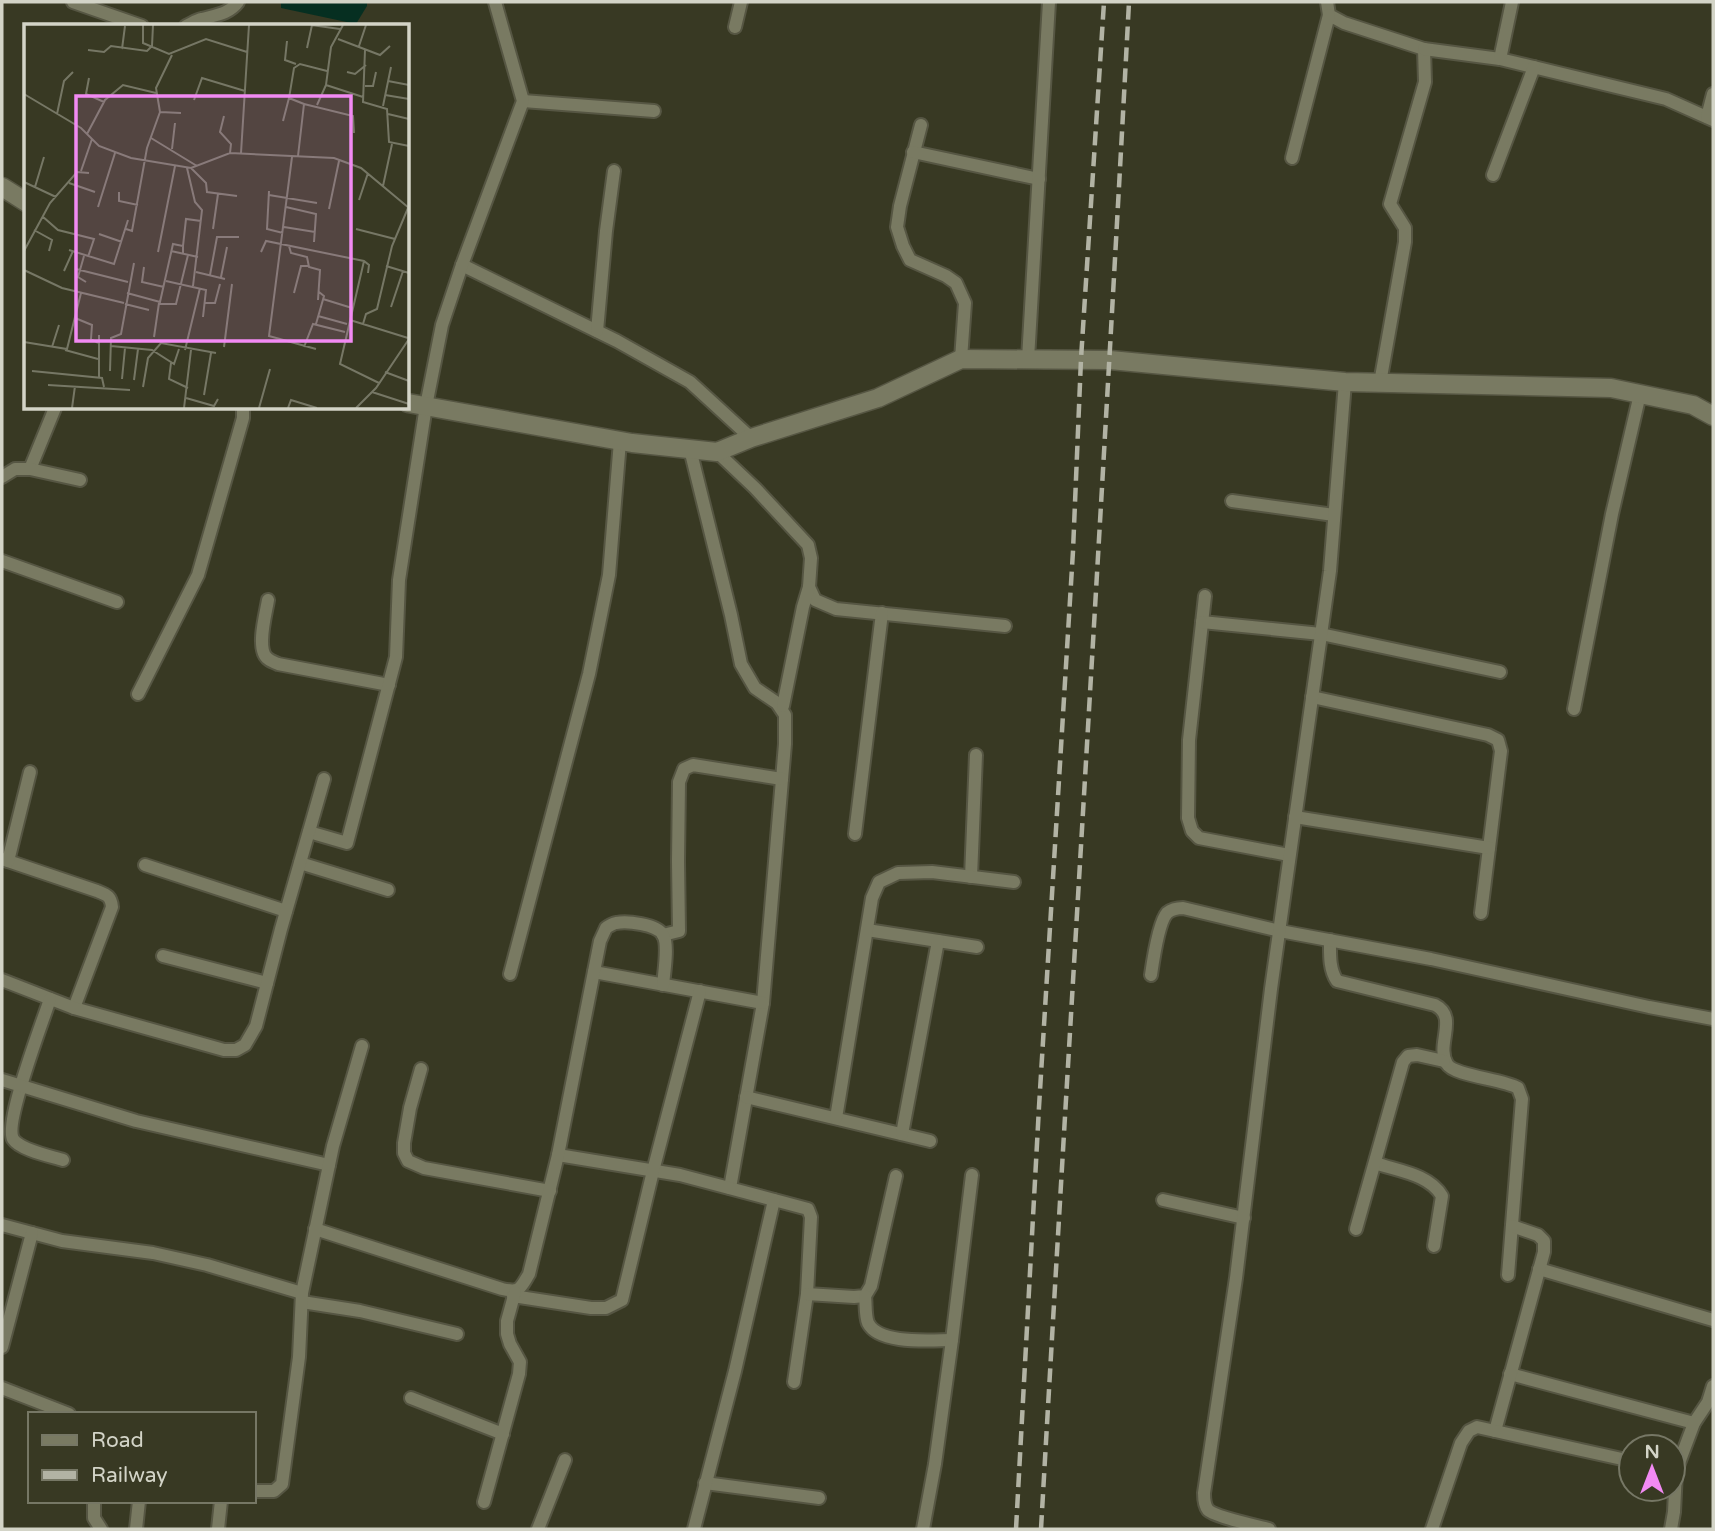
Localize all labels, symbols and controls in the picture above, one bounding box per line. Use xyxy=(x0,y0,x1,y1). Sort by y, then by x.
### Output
inset map xyxy=(24,24,410,410)
legend xyxy=(28,1412,256,1503)
text: Road xyxy=(91,1428,144,1453)
north arrow xyxy=(1617,1433,1687,1503)
text: N xyxy=(1644,1441,1660,1463)
text: Railway xyxy=(91,1463,168,1488)

